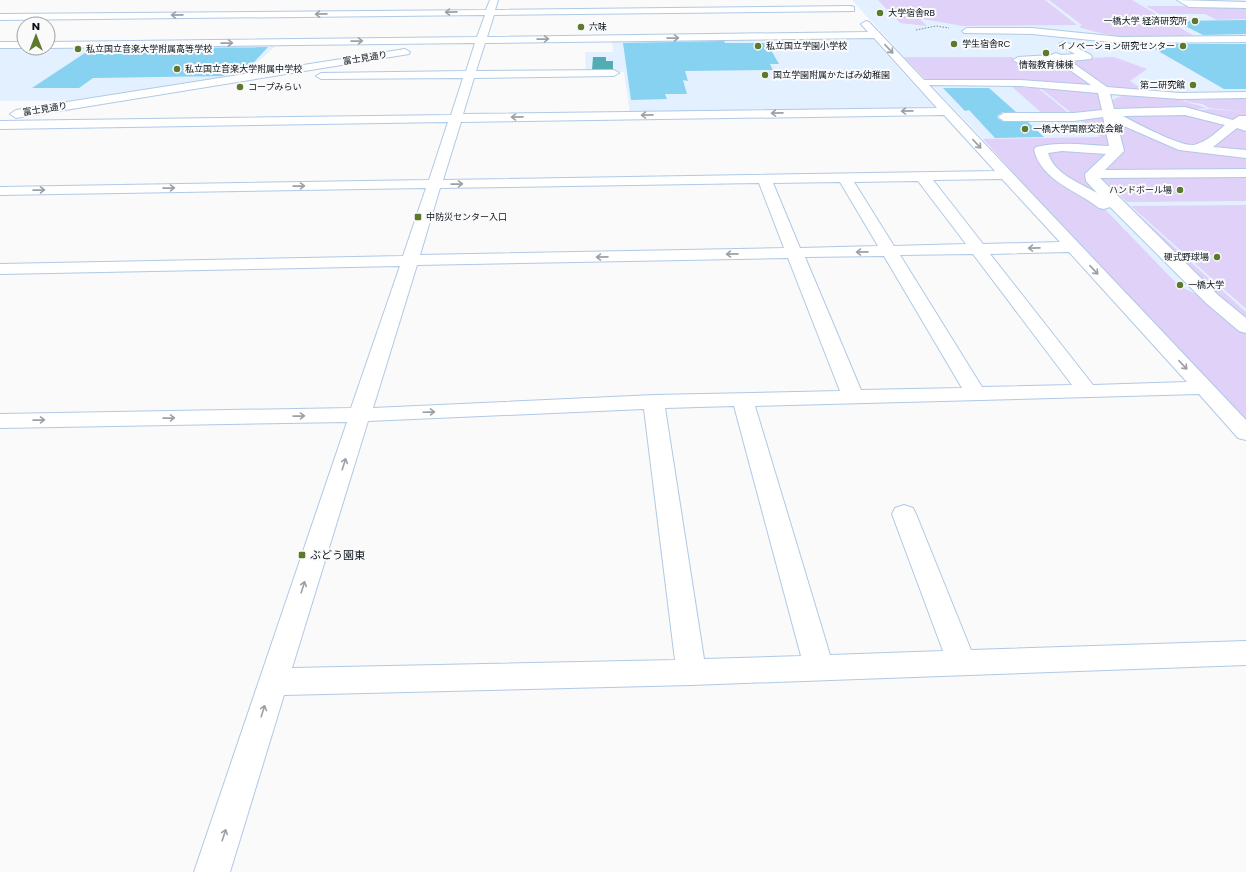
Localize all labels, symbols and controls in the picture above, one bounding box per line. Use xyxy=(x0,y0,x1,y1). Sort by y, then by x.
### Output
place label: 大学宿舎RB xyxy=(888,7,935,19)
one-way arrow xyxy=(445,8,458,16)
marker: 大学宿舎RB xyxy=(875,8,885,18)
one-way arrow xyxy=(315,10,328,18)
one-way arrow xyxy=(171,11,184,19)
place label: 一橋大学 経済研究所 xyxy=(1104,15,1187,27)
north arrow xyxy=(16,16,56,56)
marker: 一橋大学 経済研究所 xyxy=(1190,16,1200,26)
text: N xyxy=(32,18,40,34)
place label: 六味 xyxy=(589,21,607,33)
marker: 六味 xyxy=(576,22,586,32)
one-way arrow xyxy=(666,34,679,42)
one-way arrow xyxy=(536,35,549,43)
one-way arrow xyxy=(350,37,363,45)
place label: 学生宿舎RC xyxy=(962,38,1010,50)
one-way arrow xyxy=(220,39,233,47)
marker: 学生宿舎RC xyxy=(949,39,959,49)
place label: 私立国立学園小学校 xyxy=(766,40,847,52)
place label: イノベーション研究センター xyxy=(1058,40,1175,52)
marker: 私立国立学園小学校 xyxy=(753,41,763,51)
marker: イノベーション研究センター xyxy=(1178,41,1188,51)
place label: 私立国立音楽大学附属高等学校 xyxy=(86,43,212,55)
marker: 私立国立音楽大学附属高等学校 xyxy=(73,44,83,54)
one-way arrow xyxy=(884,44,894,54)
marker: 情報教育棟棟 xyxy=(1041,48,1051,58)
street label: 富士見通り xyxy=(342,49,388,67)
place label: 情報教育棟棟 xyxy=(1019,59,1074,71)
place label: 私立国立音楽大学附属中学校 xyxy=(185,63,302,75)
marker: 私立国立音楽大学附属中学校 xyxy=(172,64,182,74)
place label: 国立学園附属かたばみ幼稚園 xyxy=(773,69,890,81)
marker: 国立学園附属かたばみ幼稚園 xyxy=(760,70,770,80)
place label: 第二研究館 xyxy=(1140,79,1185,91)
marker: 第二研究館 xyxy=(1188,80,1198,90)
place label: コープみらい xyxy=(248,81,301,93)
marker: コープみらい xyxy=(235,82,245,92)
street label: 富士見通り xyxy=(22,100,68,118)
one-way arrow xyxy=(901,108,914,115)
one-way arrow xyxy=(771,110,784,117)
one-way arrow xyxy=(641,112,654,119)
one-way arrow xyxy=(511,114,524,121)
place label: 一橋大学国際交流会館 xyxy=(1033,123,1123,135)
marker: 一橋大学国際交流会館 xyxy=(1020,124,1030,134)
one-way arrow xyxy=(973,139,982,149)
one-way arrow xyxy=(450,180,463,188)
one-way arrow xyxy=(292,182,305,190)
one-way arrow xyxy=(162,184,175,192)
place label: ハンドボール場 xyxy=(1109,184,1172,196)
marker: ハンドボール場 xyxy=(1175,185,1185,195)
one-way arrow xyxy=(32,186,45,194)
place label: 中防災センター入口 xyxy=(426,211,507,223)
marker: 中防災センター入口 xyxy=(413,212,423,222)
one-way arrow xyxy=(1028,244,1041,252)
one-way arrow xyxy=(856,248,869,255)
one-way arrow xyxy=(726,250,739,258)
place label: 硬式野球場 xyxy=(1164,251,1209,263)
marker: 硬式野球場 xyxy=(1212,252,1222,262)
one-way arrow xyxy=(596,253,609,261)
one-way arrow xyxy=(1090,265,1099,275)
place label: 一橋大学 xyxy=(1188,279,1224,291)
marker: 一橋大学 xyxy=(1175,280,1185,290)
one-way arrow xyxy=(1178,360,1188,370)
one-way arrow xyxy=(422,408,435,416)
one-way arrow xyxy=(292,412,305,420)
one-way arrow xyxy=(162,414,175,422)
one-way arrow xyxy=(32,416,45,424)
one-way arrow xyxy=(341,458,348,471)
place label: ぶどう園東 xyxy=(310,547,365,563)
marker: ぶどう園東 xyxy=(297,550,307,560)
one-way arrow xyxy=(300,581,307,594)
one-way arrow xyxy=(260,705,267,718)
one-way arrow xyxy=(220,829,228,841)

